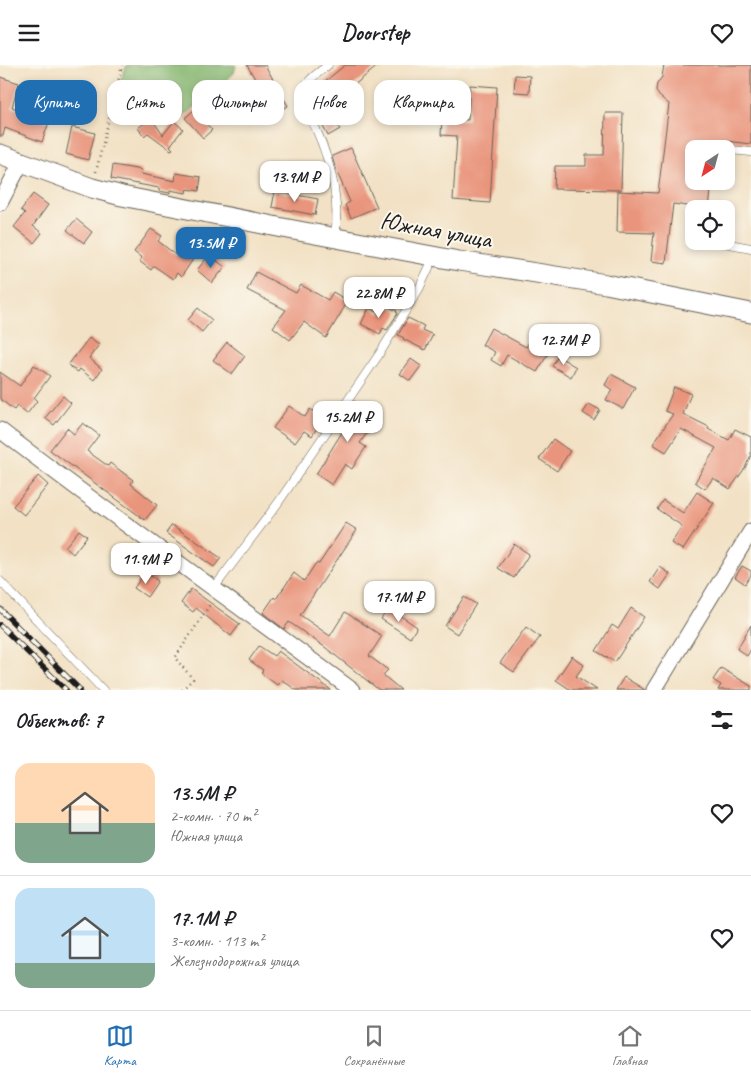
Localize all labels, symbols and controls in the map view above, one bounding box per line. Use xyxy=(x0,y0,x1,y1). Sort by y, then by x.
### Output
icon: menu xyxy=(15,19,43,47)
text: Doorstep xyxy=(342,19,409,47)
icon: heart xyxy=(708,19,736,47)
chip: Купить xyxy=(15,80,97,125)
chip: Снять xyxy=(107,80,182,125)
chip: Фильтры xyxy=(192,80,284,125)
chip: Новое xyxy=(294,80,364,125)
chip: Квартира xyxy=(374,80,471,125)
north arrow xyxy=(685,140,735,190)
map controls xyxy=(685,140,735,250)
pin: 13.9M ₽ xyxy=(249,161,341,203)
text: 13.9M ₽ xyxy=(271,167,319,187)
button: locate xyxy=(685,200,735,250)
street label: Южная улица xyxy=(378,204,496,256)
pin: 13.5M ₽ xyxy=(165,227,257,269)
text: 13.5M ₽ xyxy=(187,233,235,253)
pin: 22.8M ₽ xyxy=(333,277,425,319)
text: 22.8M ₽ xyxy=(355,283,403,303)
pin: 12.7M ₽ xyxy=(518,323,610,366)
text: 12.7M ₽ xyxy=(540,330,588,350)
pin: 15.2M ₽ xyxy=(302,401,394,443)
text: 15.2M ₽ xyxy=(324,407,372,427)
pin: 11.9M ₽ xyxy=(100,543,192,585)
text: 11.9M ₽ xyxy=(122,549,170,569)
pin: 17.1M ₽ xyxy=(353,581,445,623)
text: 17.1M ₽ xyxy=(375,587,423,607)
icon: filters xyxy=(708,706,736,734)
text: Объектов: 7 xyxy=(15,707,103,733)
text: 13.5M ₽ xyxy=(170,780,233,806)
icon: home xyxy=(55,783,115,843)
icon: heart xyxy=(708,799,736,827)
text: 2-комн. · 70 m² xyxy=(170,806,256,826)
text: Южная улица xyxy=(170,826,242,846)
text: 17.1M ₽ xyxy=(170,905,234,931)
icon: home xyxy=(55,908,115,968)
icon: heart xyxy=(708,924,736,952)
text: 3-комн. · 113 m² xyxy=(170,931,263,951)
text: Железнодорожная улица xyxy=(170,951,299,971)
tab: Карта xyxy=(104,1022,136,1069)
tab: Сохранённые xyxy=(344,1022,404,1069)
tab: Главная xyxy=(612,1022,647,1069)

